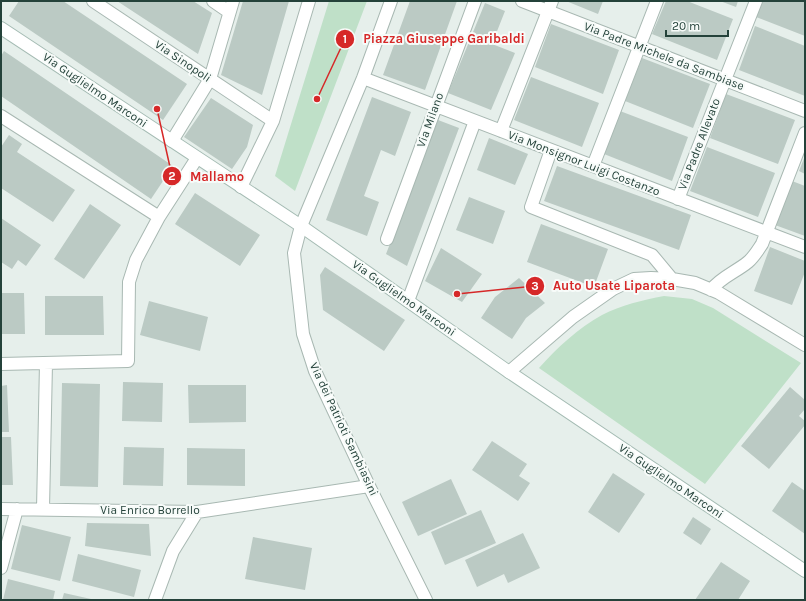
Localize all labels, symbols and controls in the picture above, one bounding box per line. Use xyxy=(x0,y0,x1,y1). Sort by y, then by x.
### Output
scale bar xyxy=(666,12,728,38)
street label: Via Padre Michele da Sambiase xyxy=(582,19,746,93)
text: 20 m xyxy=(672,19,700,33)
callout: Piazza Giuseppe Garibaldi xyxy=(335,26,533,51)
text: Piazza Giuseppe Garibaldi xyxy=(363,31,525,46)
text: 1 xyxy=(343,32,347,46)
street label: Via Sinopoli xyxy=(152,37,214,85)
street label: Via Guglielmo Marconi xyxy=(40,50,150,130)
street label: Via Milano xyxy=(414,91,446,149)
street label: Via Padre Allevato xyxy=(675,96,723,192)
street label: Via Monsignor Luigi Costanzo xyxy=(506,127,662,199)
callout: Mallamo xyxy=(162,163,252,188)
text: 2 xyxy=(168,169,176,183)
text: Mallamo xyxy=(190,169,244,184)
street label: Via Guglielmo Marconi xyxy=(349,257,459,339)
callout: Auto Usate Liparota xyxy=(525,273,683,298)
text: Auto Usate Liparota xyxy=(553,278,675,293)
text: 3 xyxy=(531,279,539,293)
street label: Via dei Patrioti Sambiasini xyxy=(307,360,381,498)
street label: Via Guglielmo Marconi xyxy=(616,441,726,521)
street label: Via Enrico Borrello xyxy=(100,503,200,517)

